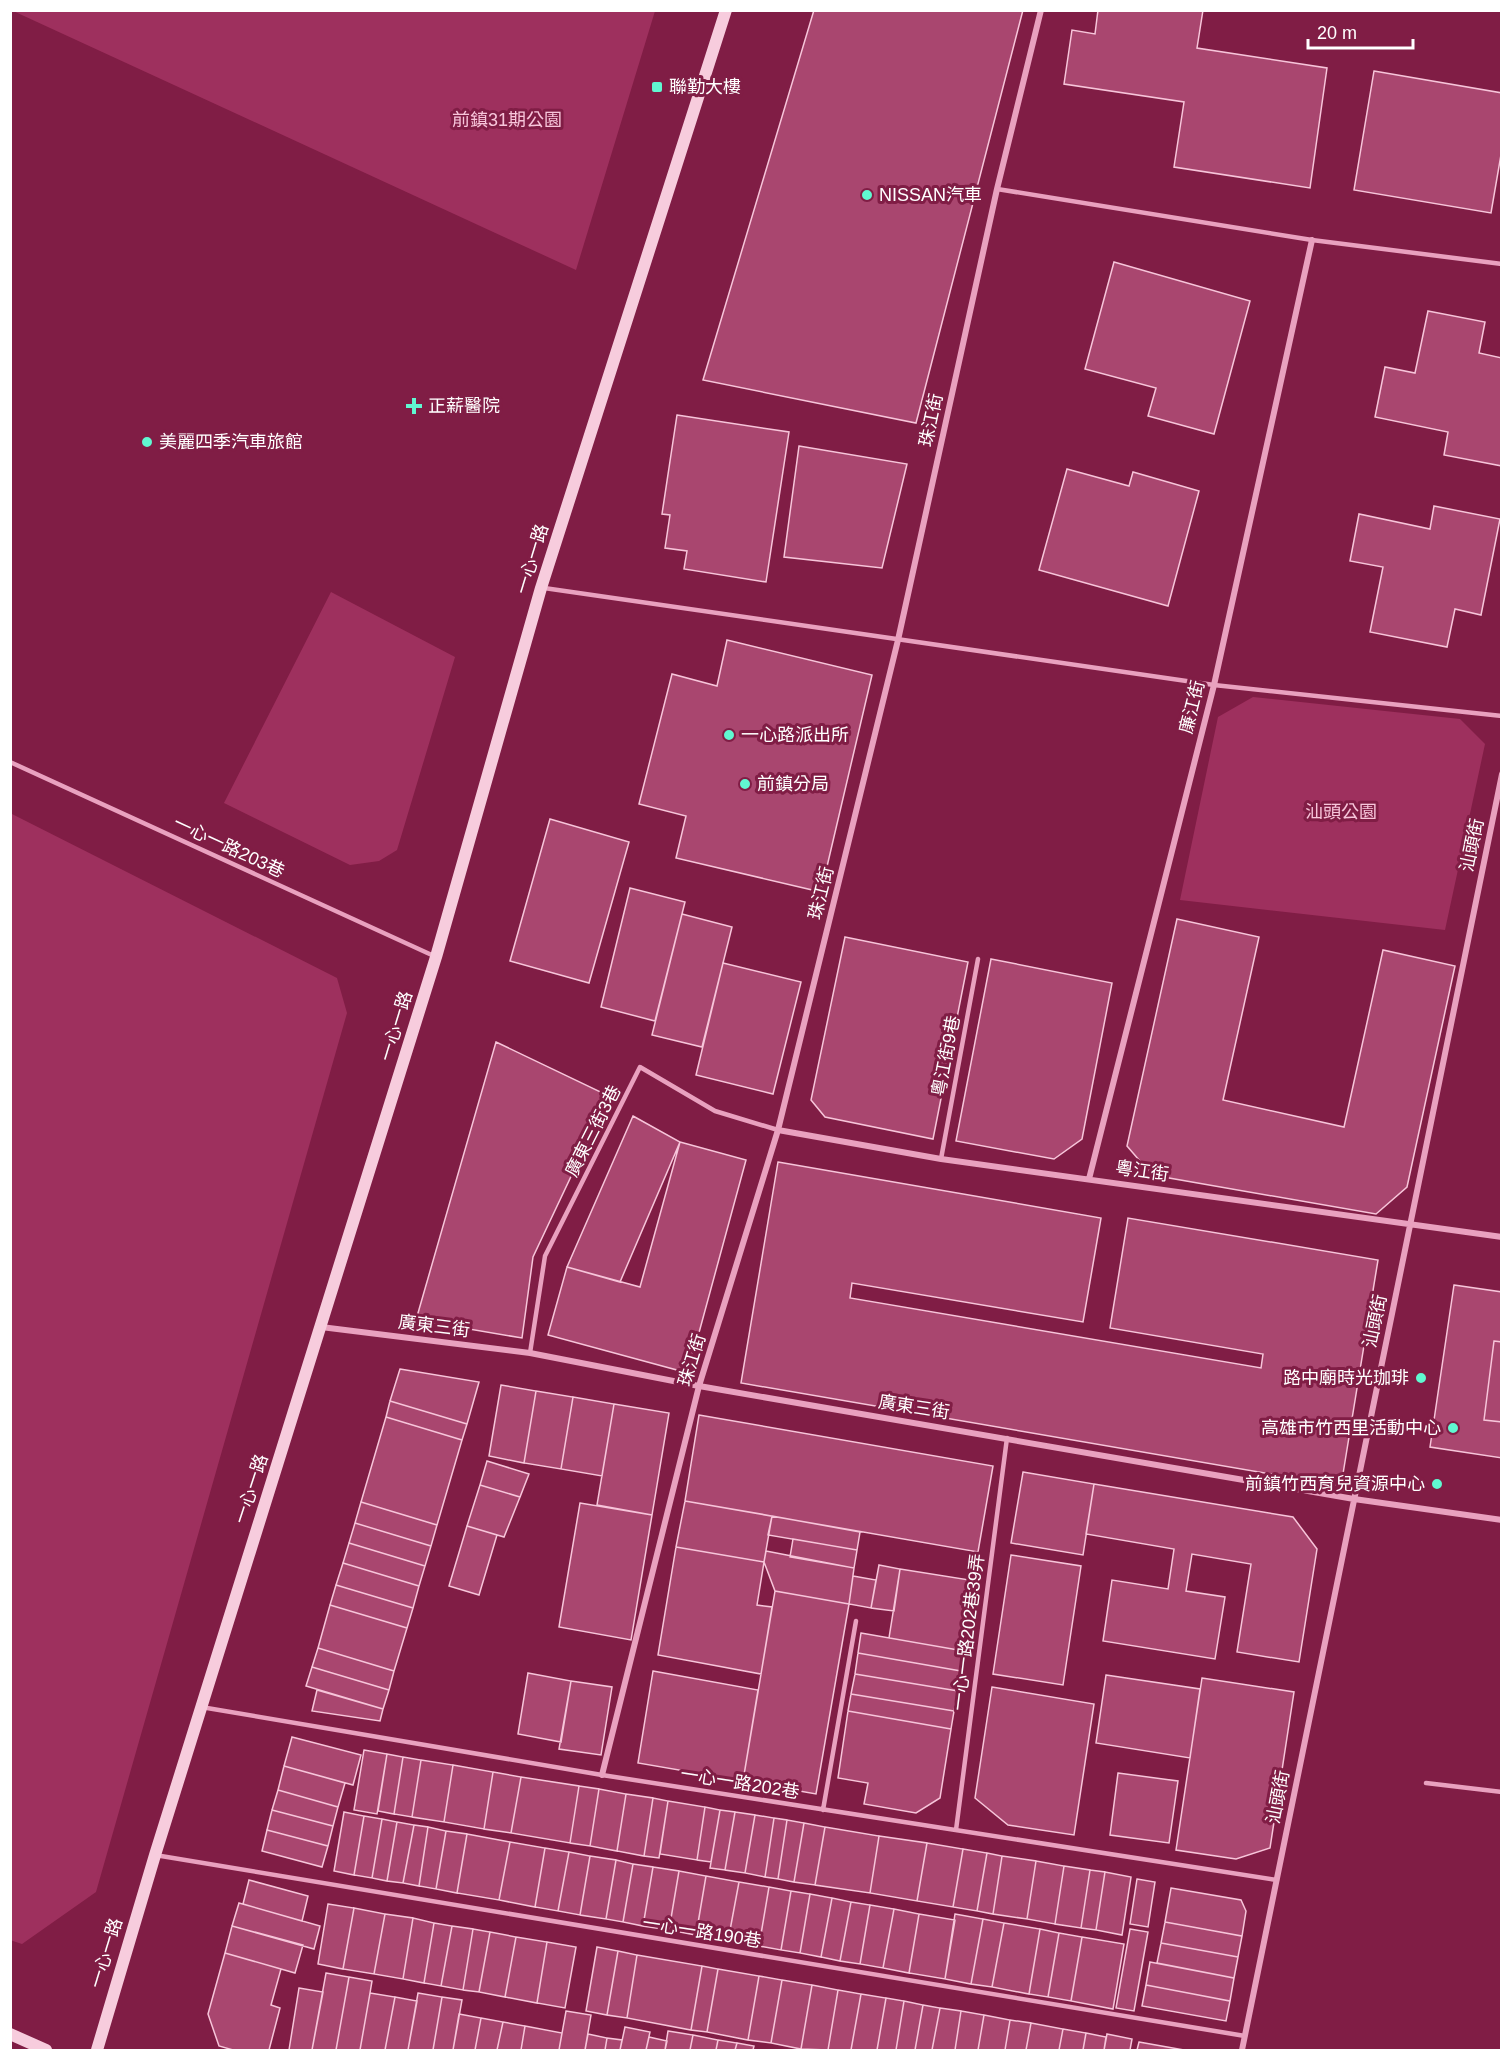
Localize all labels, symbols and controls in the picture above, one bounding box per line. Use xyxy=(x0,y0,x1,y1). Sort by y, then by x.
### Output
scale bar xyxy=(1308,12,1413,50)
text: 20 m xyxy=(1317,23,1357,43)
place label: 聯勤大樓 xyxy=(669,77,741,97)
marker: 聯勤大樓 xyxy=(650,80,664,94)
park label: 前鎮31期公園 xyxy=(452,110,562,130)
place label: NISSAN汽車 xyxy=(879,185,982,205)
marker: NISSAN汽車 xyxy=(860,188,874,202)
street label: 珠江街 xyxy=(916,392,946,448)
place label: 正薪醫院 xyxy=(428,396,500,416)
marker: 正薪醫院 xyxy=(405,397,423,415)
place label: 美麗四季汽車旅館 xyxy=(159,432,303,452)
marker: 美麗四季汽車旅館 xyxy=(140,435,154,449)
street label: 一心一路 xyxy=(512,522,552,596)
street label: 廉江街 xyxy=(1176,678,1208,736)
place label: 一心路派出所 xyxy=(741,725,849,745)
marker: 一心路派出所 xyxy=(722,728,736,742)
place label: 前鎮分局 xyxy=(757,774,829,794)
marker: 前鎮分局 xyxy=(738,777,752,791)
park label: 汕頭公園 xyxy=(1305,802,1377,822)
street label: 一心一路203巷 xyxy=(170,813,288,881)
street label: 汕頭街 xyxy=(1457,817,1487,873)
street label: 珠江街 xyxy=(805,864,837,922)
street label: 一心一路 xyxy=(376,989,416,1063)
street label: 粵江街9巷 xyxy=(928,1014,964,1098)
street label: 廣東三街3巷 xyxy=(561,1082,625,1180)
street label: 粵江街 xyxy=(1114,1157,1170,1185)
street label: 汕頭街 xyxy=(1360,1293,1390,1349)
street label: 廣東三街 xyxy=(397,1312,471,1340)
street label: 珠江街 xyxy=(675,1331,709,1389)
place label: 路中廟時光珈琲 xyxy=(1283,1368,1409,1388)
marker: 路中廟時光珈琲 xyxy=(1414,1371,1428,1385)
street label: 廣東三街 xyxy=(877,1391,951,1423)
place label: 高雄市竹西里活動中心 xyxy=(1261,1418,1441,1438)
marker: 高雄市竹西里活動中心 xyxy=(1446,1421,1460,1435)
street label: 一心一路 xyxy=(230,1452,272,1526)
place label: 前鎮竹西育兒資源中心 xyxy=(1245,1474,1425,1494)
marker: 前鎮竹西育兒資源中心 xyxy=(1430,1477,1444,1491)
street label: 一心一路202巷39弄 xyxy=(948,1552,988,1712)
street label: 一心一路202巷 xyxy=(679,1764,801,1802)
street label: 汕頭街 xyxy=(1263,1769,1293,1825)
street label: 一心一路190巷 xyxy=(641,1913,763,1951)
street label: 一心一路 xyxy=(86,1916,126,1990)

